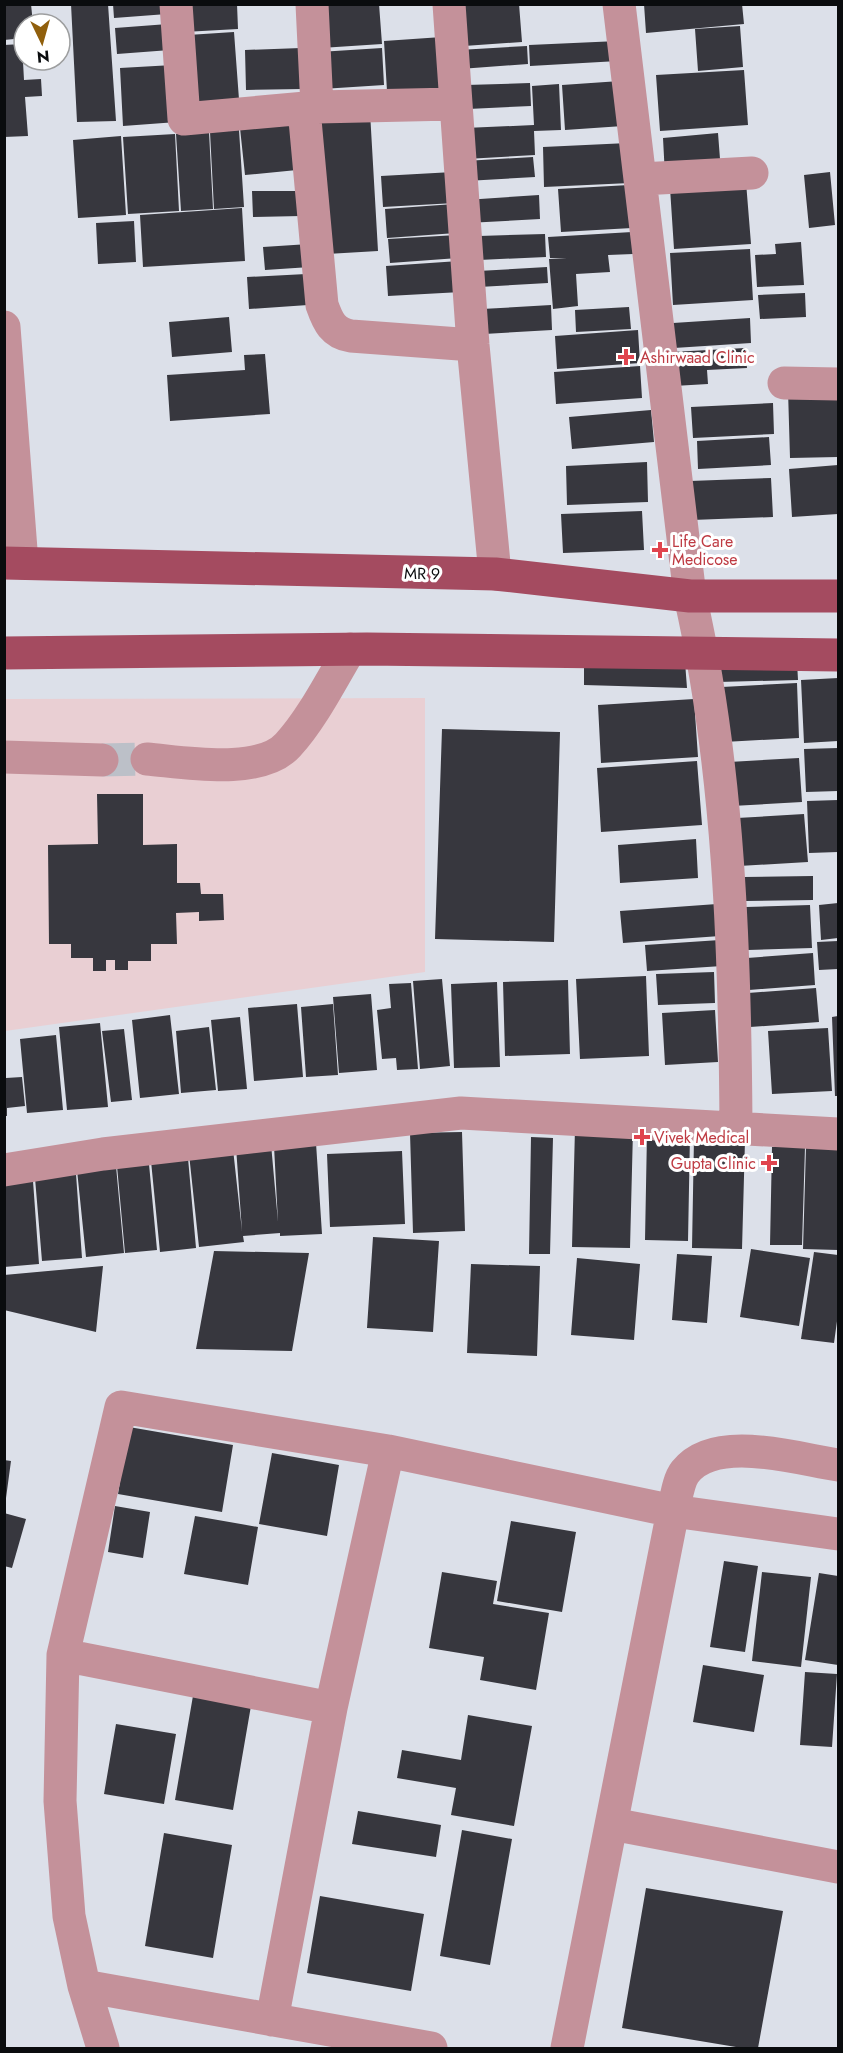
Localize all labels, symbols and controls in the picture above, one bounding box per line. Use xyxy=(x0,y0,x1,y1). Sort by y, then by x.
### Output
north arrow xyxy=(12,12,72,72)
text: N xyxy=(36,44,51,68)
place label: Ashirwaad Clinic xyxy=(640,346,755,369)
marker: Ashirwaad Clinic xyxy=(617,348,635,366)
place label: Life Care Medicose xyxy=(672,530,738,571)
marker: Life Care Medicose xyxy=(653,543,667,557)
street label: MR 9 xyxy=(404,562,440,585)
place label: Vivek Medical xyxy=(654,1126,749,1149)
marker: Vivek Medical xyxy=(635,1130,649,1144)
place label: Gupta Clinic xyxy=(671,1152,756,1175)
marker: Gupta Clinic xyxy=(760,1154,778,1172)

